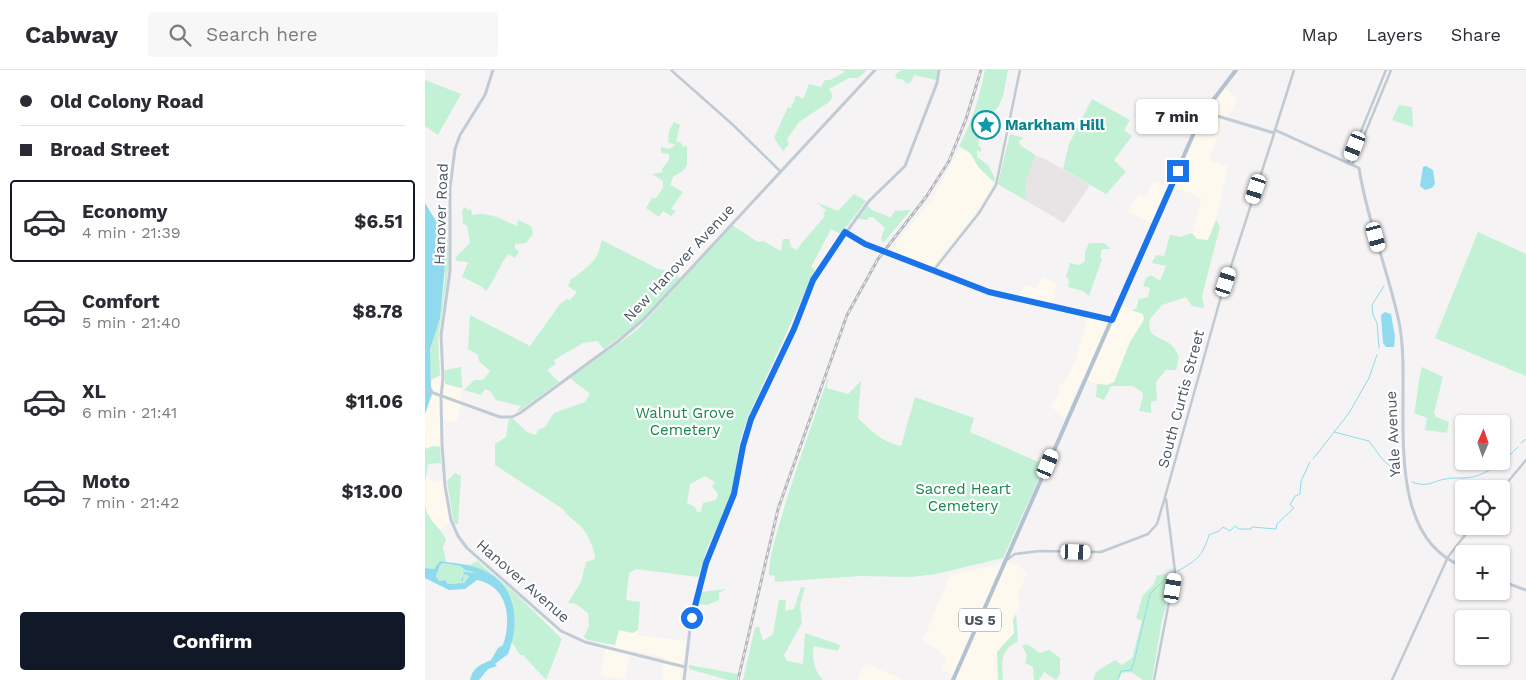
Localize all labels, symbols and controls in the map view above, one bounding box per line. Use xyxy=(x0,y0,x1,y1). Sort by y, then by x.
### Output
search box xyxy=(148,12,498,57)
text: Cabway xyxy=(25,21,118,49)
icon: search xyxy=(166,21,194,49)
text: Search here xyxy=(206,23,317,46)
text: Map xyxy=(1301,24,1338,45)
text: Layers xyxy=(1366,24,1423,45)
text: Share xyxy=(1451,24,1501,45)
text: Old Colony Road xyxy=(50,90,204,113)
callout: 7 min xyxy=(1137,98,1219,134)
text: 7 min xyxy=(1155,107,1199,126)
place icon: Markham Hill xyxy=(971,110,1001,140)
place label: Markham Hill xyxy=(1005,116,1105,134)
car xyxy=(1342,129,1367,163)
text: Broad Street xyxy=(50,138,169,161)
route end xyxy=(1167,160,1189,182)
street label: Hanover Road xyxy=(430,163,452,265)
car xyxy=(1244,172,1267,206)
icon: car xyxy=(22,199,67,244)
text: Economy xyxy=(82,200,167,223)
street label: New Hanover Avenue xyxy=(620,200,738,326)
text: $6.51 xyxy=(354,210,403,233)
car xyxy=(1364,221,1387,253)
text: 4 min · 21:39 xyxy=(82,223,181,242)
car xyxy=(1214,265,1237,299)
icon: car xyxy=(22,289,67,334)
text: Comfort xyxy=(82,290,160,313)
text: $8.78 xyxy=(352,300,403,323)
text: 5 min · 21:40 xyxy=(82,313,181,332)
street label: South Curtis Street xyxy=(1154,327,1208,470)
icon: car xyxy=(22,379,67,424)
text: XL xyxy=(82,380,106,403)
text: $11.06 xyxy=(345,390,403,413)
street label: Yale Avenue xyxy=(1382,390,1404,478)
text: 6 min · 21:41 xyxy=(82,403,177,422)
park label: Walnut Grove Cemetery xyxy=(635,404,735,439)
north arrow xyxy=(1455,415,1510,470)
map controls xyxy=(1455,415,1510,665)
car xyxy=(1035,447,1060,481)
icon: car xyxy=(22,469,67,514)
text: Moto xyxy=(82,470,130,493)
text: $13.00 xyxy=(342,480,403,503)
park label: Sacred Heart Cemetery xyxy=(915,480,1011,515)
button: locate xyxy=(1455,480,1510,535)
text: 7 min · 21:42 xyxy=(82,493,179,512)
street label: Hanover Avenue xyxy=(473,536,573,626)
car xyxy=(1060,544,1091,560)
button: + xyxy=(1455,545,1510,600)
car xyxy=(1163,572,1182,604)
route start xyxy=(681,607,703,629)
road number: US 5 xyxy=(959,608,1001,632)
button: − xyxy=(1455,610,1510,665)
button: Confirm xyxy=(20,612,405,670)

